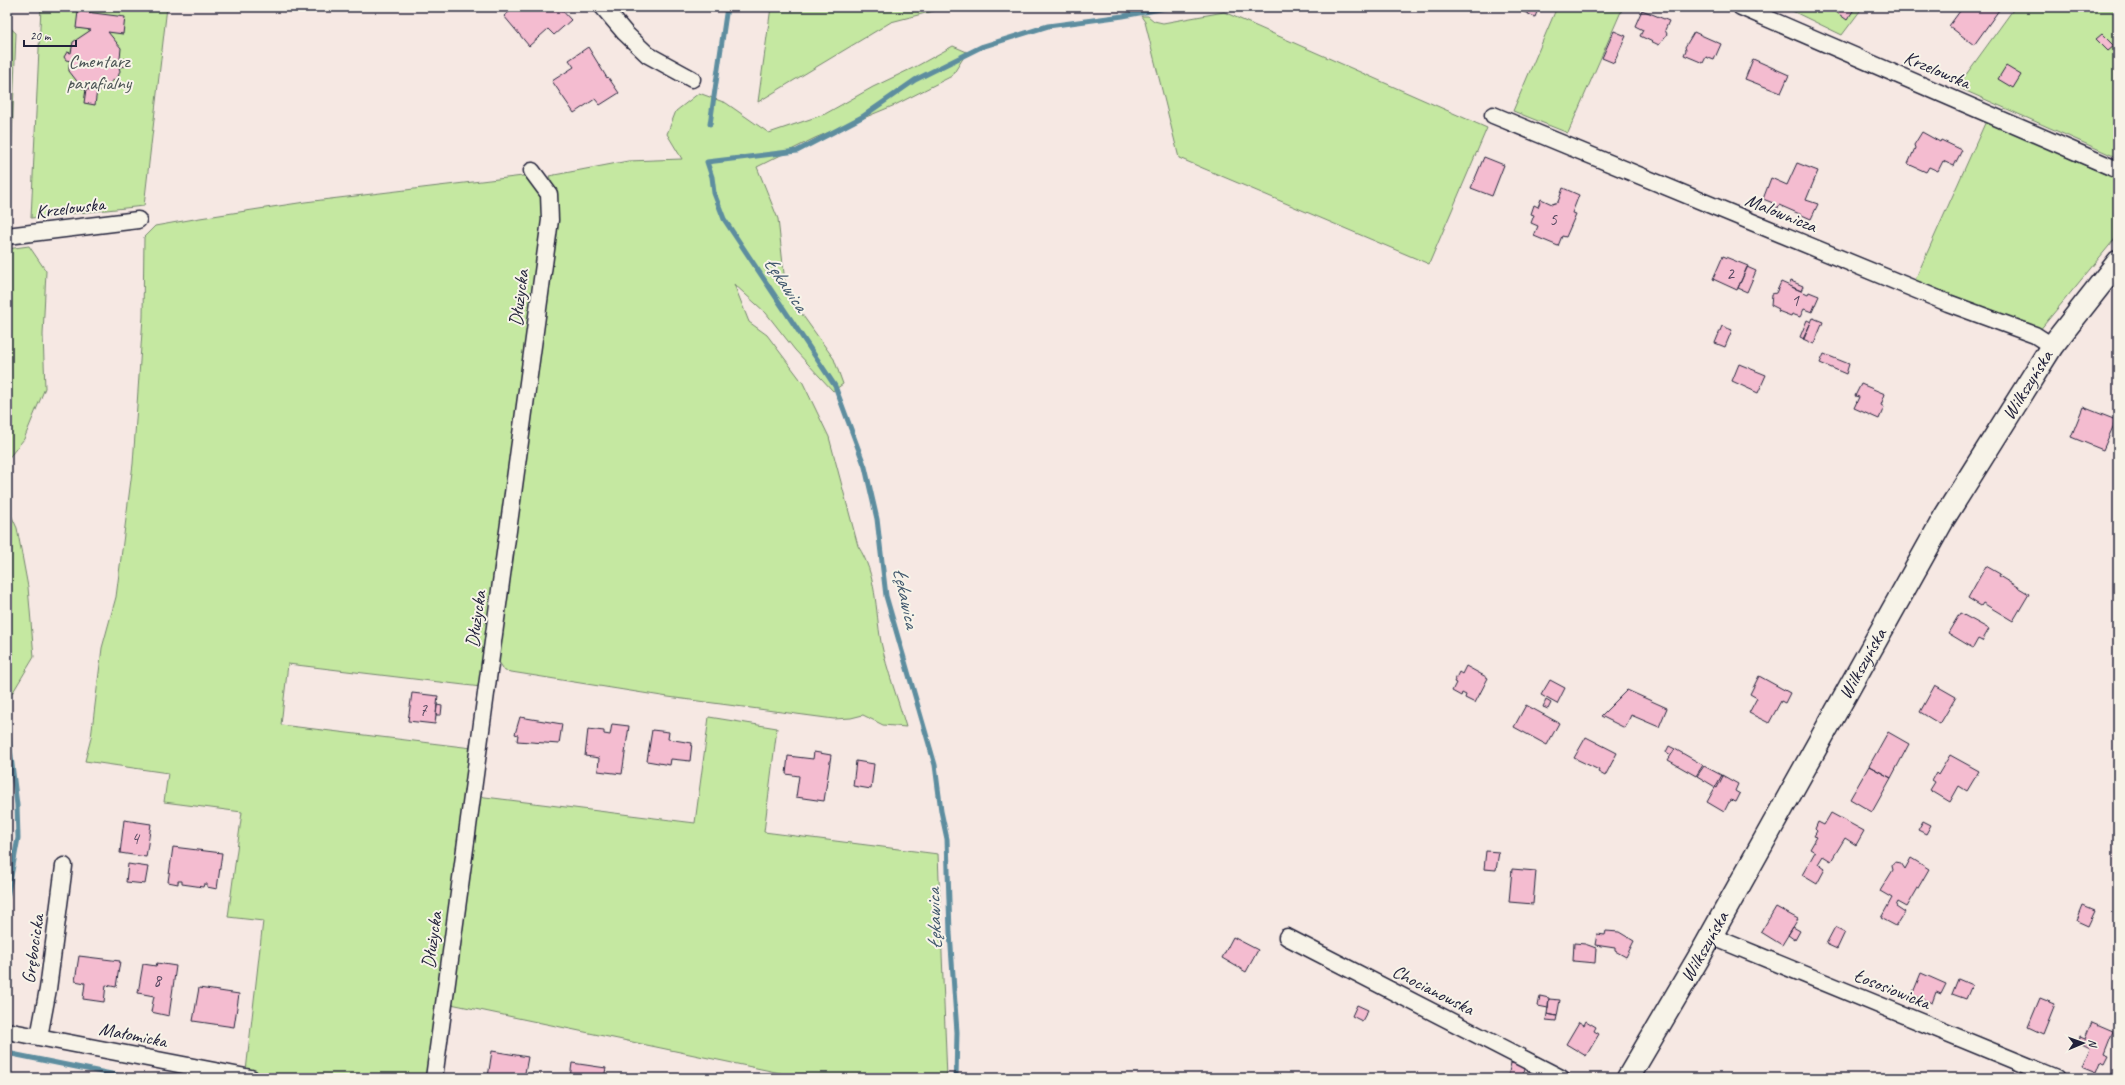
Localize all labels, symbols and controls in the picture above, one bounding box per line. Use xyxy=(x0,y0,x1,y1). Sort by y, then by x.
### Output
scale bar xyxy=(24,22,76,48)
text: 20 m xyxy=(30,28,52,44)
street label: Krzelowska xyxy=(1900,45,1976,95)
park label: Cmentarz parafialny xyxy=(67,49,133,95)
street label: Malownicza xyxy=(1742,188,1822,239)
street label: Krzelowska xyxy=(34,192,108,224)
house number: 5 xyxy=(1549,209,1558,230)
water label: Łękawica xyxy=(759,252,815,319)
house number: 2 xyxy=(1726,263,1735,284)
street label: Dłużycka xyxy=(504,267,535,328)
house number: 1 xyxy=(1791,290,1800,311)
street label: Wilkszyńska xyxy=(1997,345,2059,424)
water label: Łękawica xyxy=(887,566,925,633)
street label: Dłużycka xyxy=(460,588,492,649)
street label: Wilkszyńska xyxy=(1833,623,1893,703)
house number: 7 xyxy=(419,700,428,721)
house number: 4 xyxy=(131,828,141,849)
water label: Łękawica xyxy=(920,885,948,950)
street label: Wilkszyńska xyxy=(1675,906,1735,986)
street label: Dłużycka xyxy=(416,909,448,970)
street label: Grębocicka xyxy=(16,911,50,985)
street label: Chocianowska xyxy=(1388,959,1479,1021)
street label: Łososiowicka xyxy=(1851,963,1935,1016)
house number: 8 xyxy=(153,970,163,991)
street label: Małomicka xyxy=(97,1017,171,1054)
north arrow xyxy=(2063,1023,2103,1063)
text: N xyxy=(2086,1039,2100,1048)

